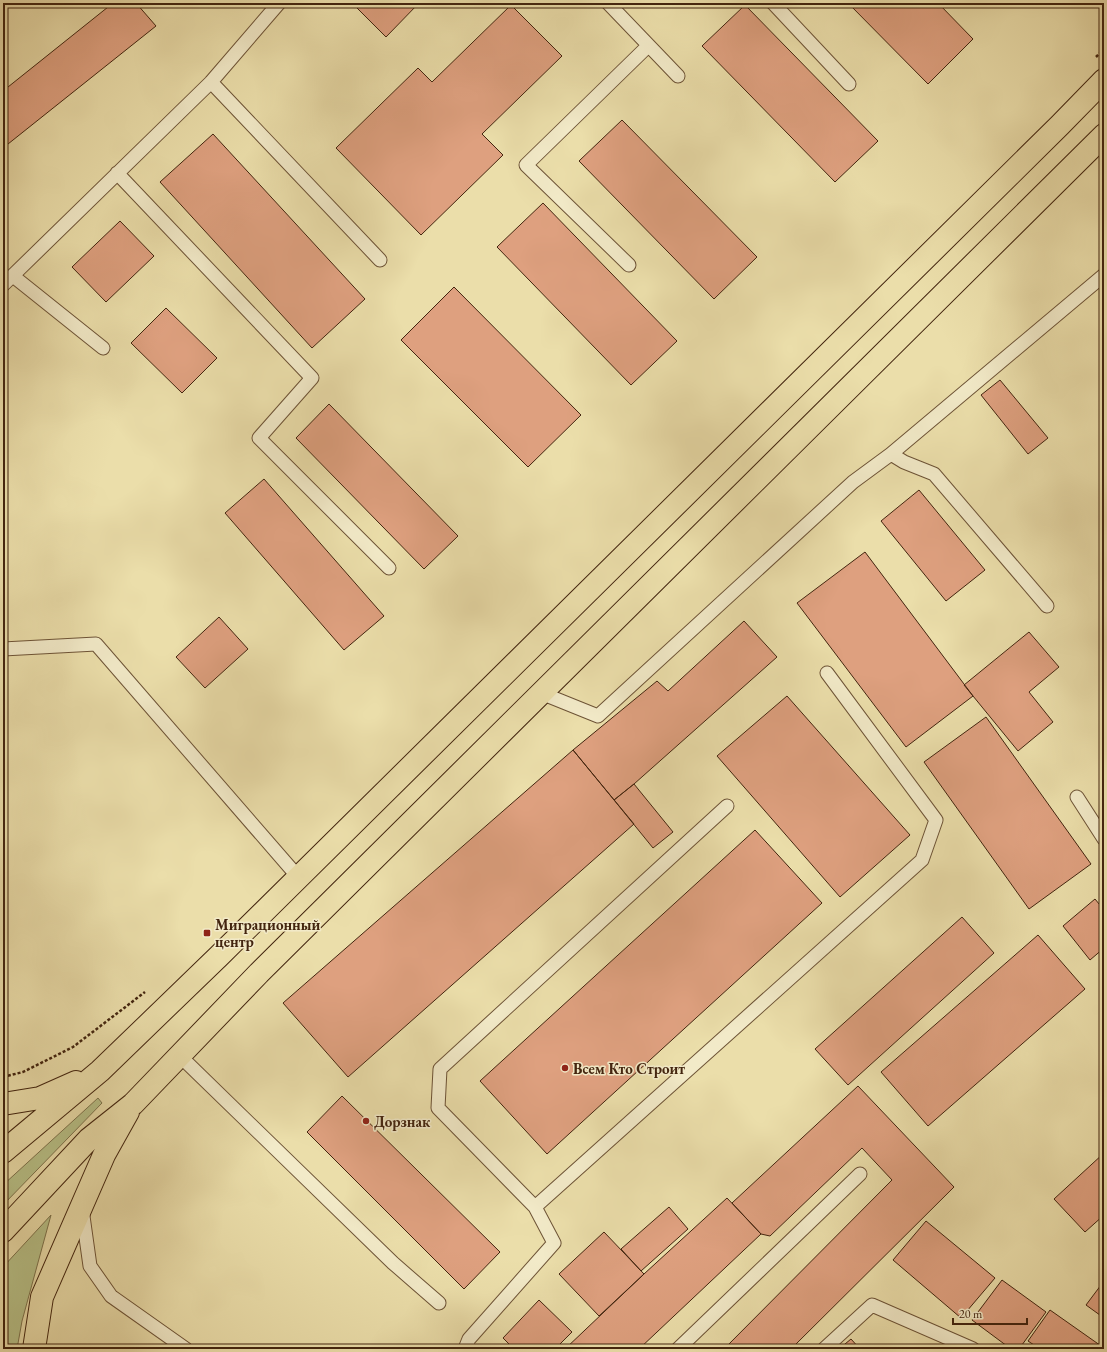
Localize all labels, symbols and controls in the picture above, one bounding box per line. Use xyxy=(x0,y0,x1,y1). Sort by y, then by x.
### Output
place label: Миграционный центр xyxy=(215,915,321,951)
marker: Миграционный центр xyxy=(202,928,212,938)
place label: Всем Кто Строит xyxy=(573,1059,685,1078)
marker: Всем Кто Строит xyxy=(560,1063,570,1073)
place label: Дорзнак xyxy=(374,1112,431,1131)
marker: Дорзнак xyxy=(361,1116,371,1126)
scale bar xyxy=(953,1300,1027,1326)
text: 20 m xyxy=(959,1306,983,1322)

